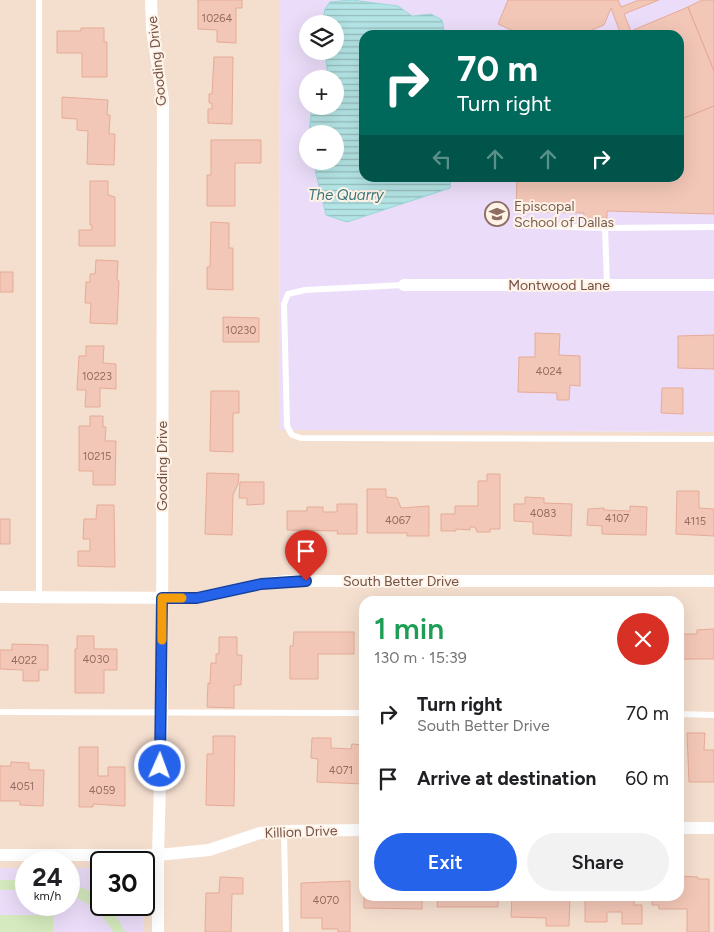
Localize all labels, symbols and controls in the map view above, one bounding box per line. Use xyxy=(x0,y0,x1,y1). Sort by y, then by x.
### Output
house number: 10264 xyxy=(202,12,233,25)
street label: Gooding Drive xyxy=(144,15,170,107)
map controls xyxy=(299,15,344,170)
button: layers xyxy=(299,15,344,60)
text: 70 m xyxy=(457,48,538,90)
icon: right xyxy=(374,50,439,115)
button: + xyxy=(299,70,344,115)
text: Turn right xyxy=(457,90,552,117)
button: − xyxy=(299,125,344,170)
icon: left xyxy=(428,145,456,173)
icon: ahead xyxy=(481,145,509,173)
icon: ahead xyxy=(534,145,562,173)
icon: right xyxy=(587,145,615,173)
water label: The Quarry xyxy=(308,186,385,204)
place label: Episcopal School of Dallas xyxy=(514,198,614,231)
school or university icon: Episcopal School of Dallas xyxy=(484,201,510,227)
street label: Montwood Lane xyxy=(508,277,610,294)
house number: 10230 xyxy=(226,324,256,337)
house number: 4024 xyxy=(536,365,563,378)
house number: 10223 xyxy=(82,370,112,383)
street label: Gooding Drive xyxy=(154,421,171,511)
house number: 10215 xyxy=(83,450,111,463)
house number: 4083 xyxy=(530,507,556,520)
house number: 4107 xyxy=(605,512,629,525)
house number: 4067 xyxy=(385,514,411,527)
house number: 4115 xyxy=(684,515,706,528)
pin xyxy=(285,530,327,581)
icon: arrive xyxy=(292,537,320,565)
street label: South Better Drive xyxy=(343,573,459,590)
text: 1 min xyxy=(374,610,444,647)
button: close xyxy=(617,613,669,665)
text: 130 m · 15:39 xyxy=(374,648,467,667)
house number: 4030 xyxy=(83,653,109,666)
house number: 4022 xyxy=(11,654,37,667)
text: Turn right xyxy=(417,693,503,716)
icon: right xyxy=(374,700,402,728)
text: 70 m xyxy=(626,702,669,725)
text: South Better Drive xyxy=(417,716,550,735)
position arrow xyxy=(133,739,185,791)
house number: 4071 xyxy=(329,764,353,777)
icon: arrive xyxy=(374,765,402,793)
text: Arrive at destination xyxy=(417,767,596,790)
text: 60 m xyxy=(625,767,669,790)
house number: 4051 xyxy=(10,780,34,793)
house number: 4059 xyxy=(89,784,115,797)
street label: Killion Drive xyxy=(264,822,338,842)
button: Exit xyxy=(374,833,517,891)
button: Share xyxy=(527,833,669,891)
speed limit sign: 30 xyxy=(90,851,155,916)
text: 24 xyxy=(32,862,63,892)
text: km/h xyxy=(34,889,61,903)
house number: 4070 xyxy=(313,894,339,907)

